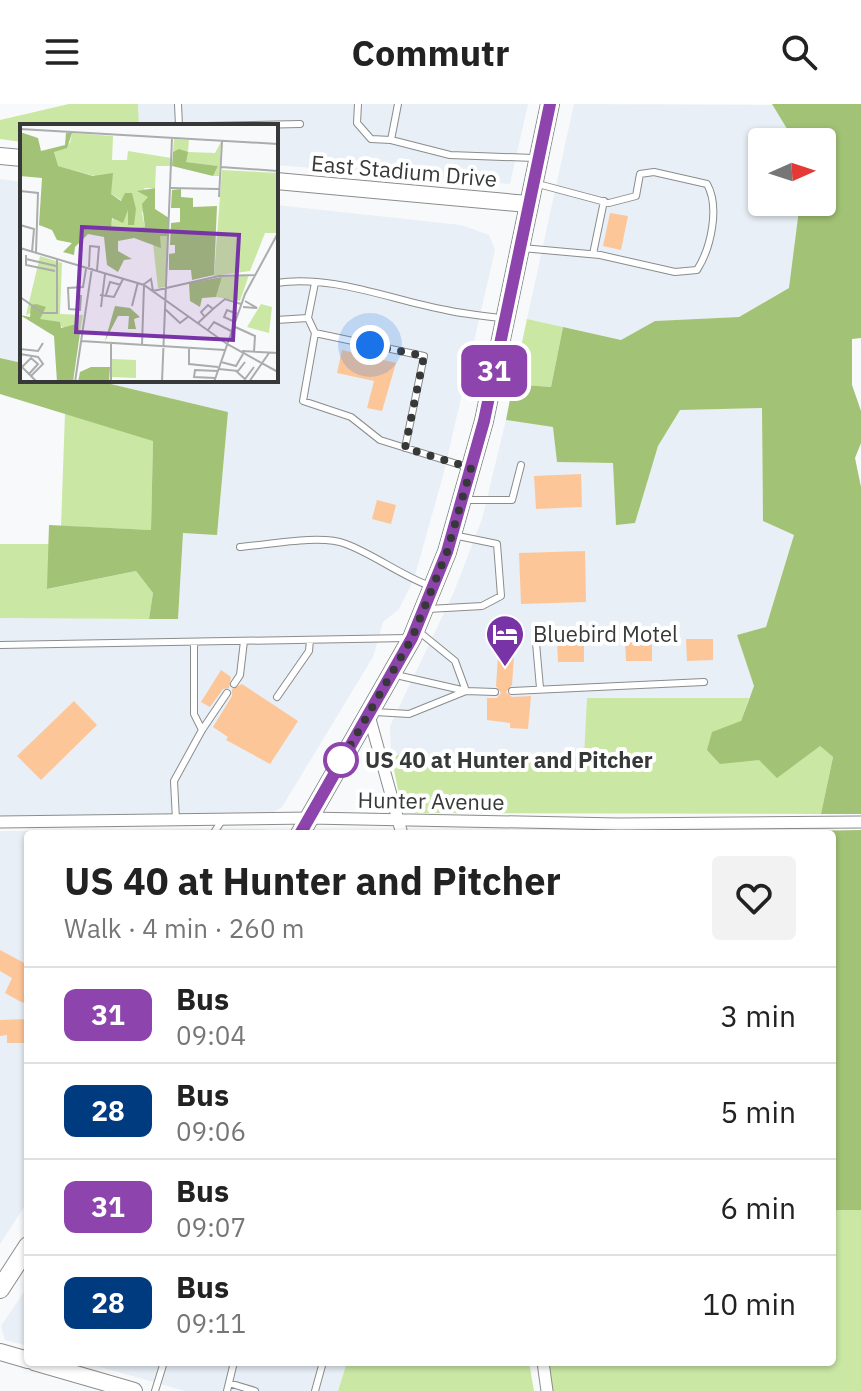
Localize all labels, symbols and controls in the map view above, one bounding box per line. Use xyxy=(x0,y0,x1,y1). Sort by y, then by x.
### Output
text: Commutr xyxy=(352,29,509,76)
icon: menu xyxy=(40,30,84,74)
icon: search xyxy=(777,30,821,74)
inset map xyxy=(20,124,278,382)
north arrow xyxy=(748,128,836,216)
map controls xyxy=(748,128,836,216)
street label: East Stadium Drive xyxy=(310,148,498,193)
your location xyxy=(350,325,390,365)
line badge: 31 xyxy=(458,345,530,397)
text: 31 xyxy=(477,352,511,389)
hotel icon: Bluebird Motel xyxy=(484,613,526,668)
place label: Bluebird Motel xyxy=(533,619,678,648)
marker: US 40 at Hunter and Pitcher xyxy=(324,743,358,777)
place label: US 40 at Hunter and Pitcher xyxy=(365,745,653,774)
street label: Hunter Avenue xyxy=(357,785,505,816)
text: US 40 at Hunter and Pitcher xyxy=(64,856,561,905)
button: heart xyxy=(712,856,796,940)
text: Walk · 4 min · 260 m xyxy=(64,911,304,945)
text: Bus xyxy=(176,979,229,1018)
text: 31 xyxy=(91,996,125,1033)
text: 3 min xyxy=(720,996,796,1035)
text: 09:04 xyxy=(176,1018,246,1052)
text: Bus xyxy=(176,1075,229,1114)
text: 28 xyxy=(91,1092,125,1129)
text: 5 min xyxy=(720,1092,796,1131)
text: 09:06 xyxy=(176,1114,246,1148)
text: Bus xyxy=(176,1171,229,1210)
text: 31 xyxy=(91,1188,125,1225)
text: 6 min xyxy=(720,1188,796,1227)
text: 09:07 xyxy=(176,1210,246,1244)
text: Bus xyxy=(176,1267,229,1306)
text: 28 xyxy=(91,1284,125,1321)
text: 10 min xyxy=(702,1284,796,1323)
text: 09:11 xyxy=(176,1306,246,1340)

